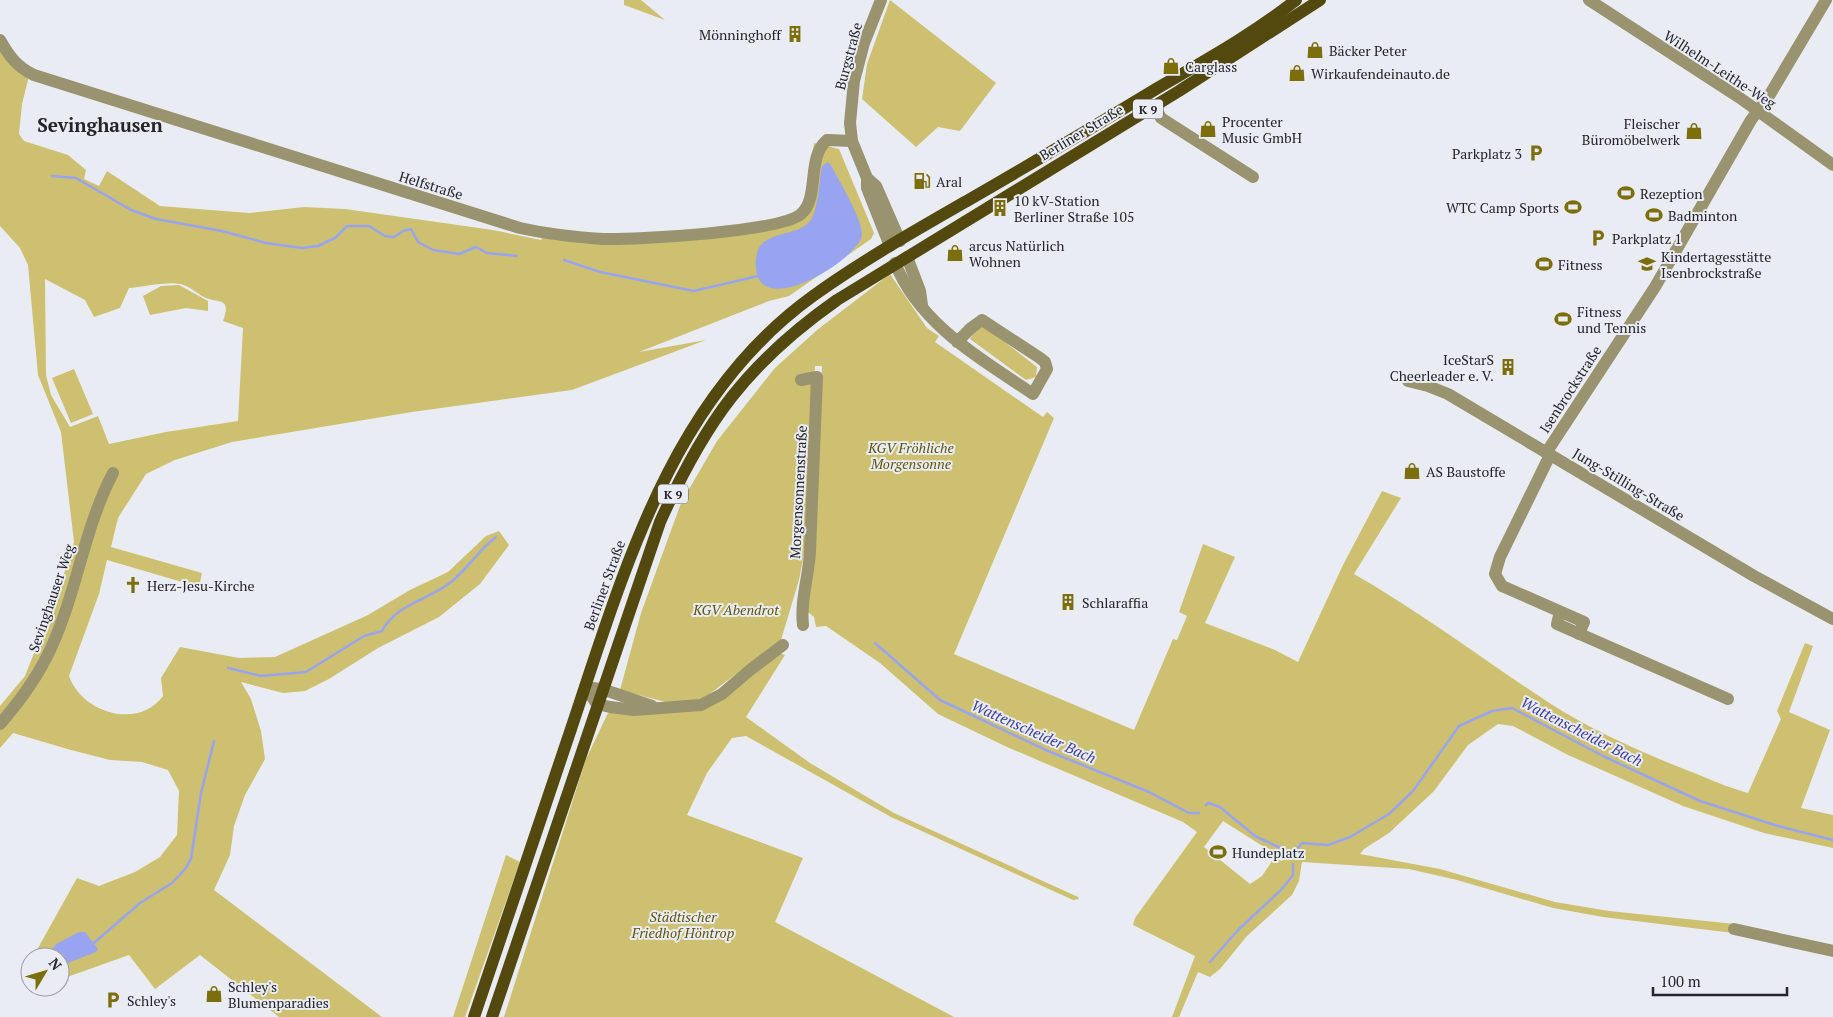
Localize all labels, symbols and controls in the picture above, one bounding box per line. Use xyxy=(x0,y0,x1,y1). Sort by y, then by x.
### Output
street label: Burgstraße xyxy=(830,20,866,92)
building icon: Mönninghoff xyxy=(785,24,805,44)
place label: Mönninghoff xyxy=(699,25,782,44)
street label: Wilhelm-Leithe-Weg xyxy=(1660,26,1780,113)
shop icon: Bäcker Peter xyxy=(1305,40,1325,60)
place label: Bäcker Peter xyxy=(1329,41,1407,60)
shop icon: Carglass xyxy=(1161,56,1181,76)
place label: Carglass xyxy=(1185,57,1237,76)
shop icon: Wirkaufendeinauto.de xyxy=(1287,63,1307,83)
place label: Wirkaufendeinauto.de xyxy=(1311,64,1450,83)
street label: Berliner Straße xyxy=(1036,99,1126,165)
road number: K 9 xyxy=(1133,100,1163,118)
district label: Sevinghausen xyxy=(37,112,164,137)
place label: Procenter Music GmbH xyxy=(1222,112,1302,147)
place label: Fleischer Büromöbelwerk xyxy=(1582,114,1681,149)
shop icon: Procenter Music GmbH xyxy=(1198,119,1218,139)
shop icon: Fleischer Büromöbelwerk xyxy=(1684,121,1704,141)
parking icon: Parkplatz 3 xyxy=(1526,143,1546,163)
place label: Parkplatz 3 xyxy=(1452,144,1522,163)
street label: Helfstraße xyxy=(397,166,465,204)
fuel station icon: Aral xyxy=(912,171,932,191)
place label: Aral xyxy=(936,172,962,191)
sports icon: Rezeption xyxy=(1616,183,1636,203)
place label: Rezeption xyxy=(1640,184,1703,203)
place label: 10 kV-Station Berliner Straße 105 xyxy=(1014,191,1135,226)
sports icon: WTC Camp Sports xyxy=(1563,197,1583,217)
building icon: 10 kV-Station Berliner Straße 105 xyxy=(990,198,1010,218)
place label: WTC Camp Sports xyxy=(1446,198,1559,217)
sports icon: Badminton xyxy=(1644,205,1664,225)
place label: Badminton xyxy=(1668,206,1738,225)
parking icon: Parkplatz 1 xyxy=(1588,228,1608,248)
place label: Parkplatz 1 xyxy=(1612,229,1682,248)
place label: arcus Natürlich Wohnen xyxy=(969,236,1065,271)
shop icon: arcus Natürlich Wohnen xyxy=(945,243,965,263)
place label: Kindertagesstätte Isenbrockstraße xyxy=(1661,247,1771,282)
sports icon: Fitness xyxy=(1534,254,1554,274)
school or university icon: Kindertagesstätte Isenbrockstraße xyxy=(1637,254,1657,274)
place label: Fitness xyxy=(1558,255,1603,274)
place label: Fitness und Tennis xyxy=(1577,302,1646,337)
sports icon: Fitness und Tennis xyxy=(1553,309,1573,329)
street label: Isenbrockstraße xyxy=(1535,342,1605,436)
place label: IceStarS Cheerleader e. V. xyxy=(1390,350,1494,385)
building icon: IceStarS Cheerleader e. V. xyxy=(1498,357,1518,377)
street label: Morgensonnenstraße xyxy=(785,425,811,559)
park label: KGV Fröhliche Morgensonne xyxy=(867,438,954,473)
street label: Jung-Stilling-Straße xyxy=(1570,443,1688,525)
shop icon: AS Baustoffe xyxy=(1402,461,1422,481)
place label: AS Baustoffe xyxy=(1426,462,1506,481)
road number: K 9 xyxy=(658,484,688,504)
street label: Berliner Straße xyxy=(579,537,629,633)
street label: Sevinghauser Weg xyxy=(24,541,79,655)
church icon: Herz-Jesu-Kirche xyxy=(123,575,143,595)
place label: Herz-Jesu-Kirche xyxy=(147,576,254,595)
building icon: Schlaraffia xyxy=(1058,592,1078,612)
place label: Schlaraffia xyxy=(1082,593,1148,612)
park label: KGV Abendrot xyxy=(692,600,779,619)
water label: Wattenscheider Bach xyxy=(1518,692,1646,770)
water label: Wattenscheider Bach xyxy=(969,695,1099,767)
sports icon: Hundeplatz xyxy=(1208,842,1228,862)
place label: Hundeplatz xyxy=(1232,843,1305,862)
park label: Städtischer Friedhof Höntrop xyxy=(631,907,735,942)
north arrow xyxy=(20,947,70,997)
text: N xyxy=(45,954,67,974)
scale bar xyxy=(1653,964,1787,996)
text: 100 m xyxy=(1660,971,1701,991)
place label: Schley's Blumenparadies xyxy=(228,977,329,1012)
shop icon: Schley's Blumenparadies xyxy=(204,984,224,1004)
parking icon: Schley's xyxy=(103,990,123,1010)
place label: Schley's xyxy=(127,991,176,1010)

